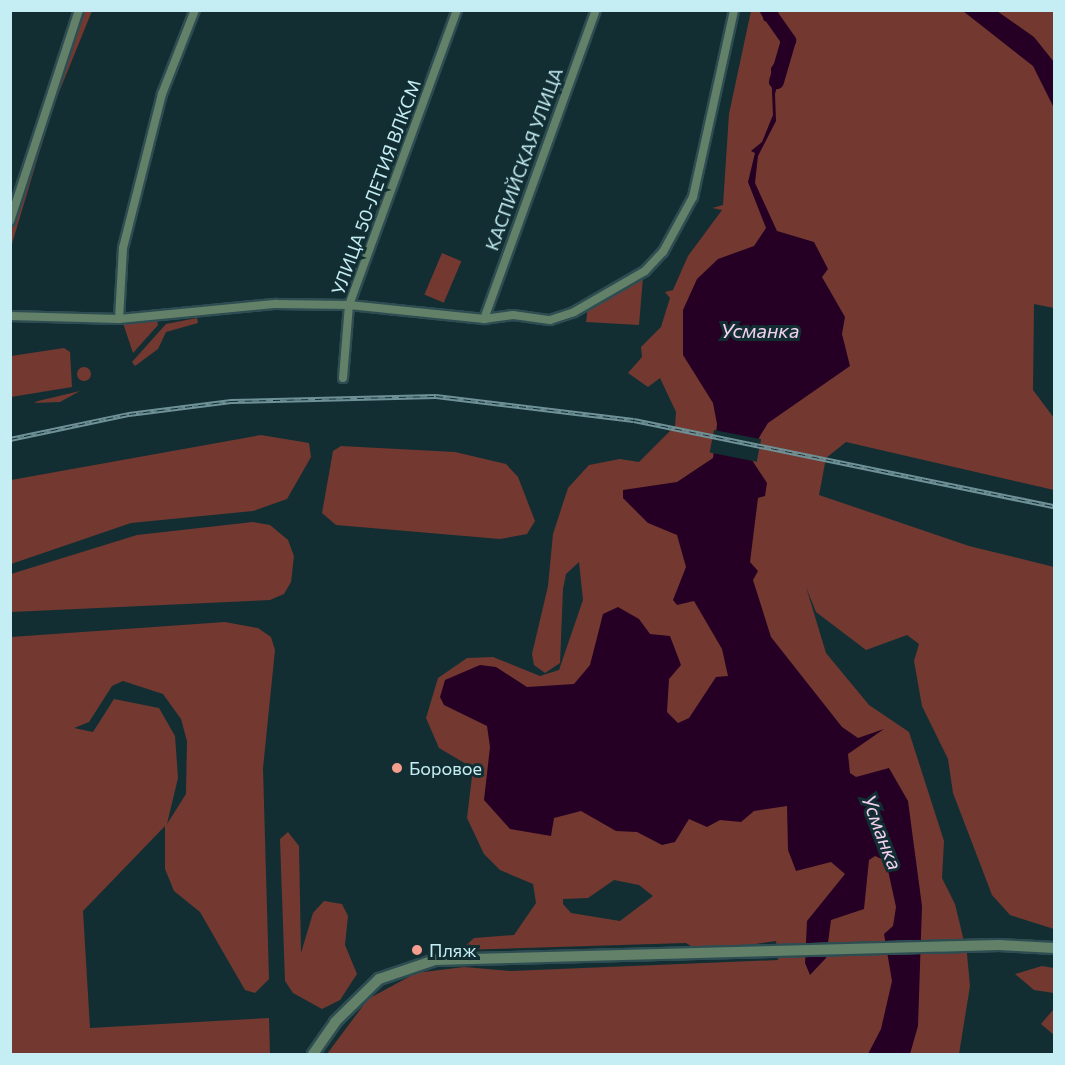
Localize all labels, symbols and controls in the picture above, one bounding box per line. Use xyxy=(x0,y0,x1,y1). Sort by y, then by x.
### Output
street label: КАСПИЙСКАЯ УЛИЦА xyxy=(481,65,567,253)
street label: УЛИЦА 50-ЛЕТИЯ ВЛКСМ xyxy=(327,76,425,298)
water label: Усманка xyxy=(721,318,799,342)
place label: Боровое xyxy=(409,757,482,779)
marker: Боровое xyxy=(390,761,404,775)
water label: Усманка xyxy=(857,791,907,873)
place label: Пляж xyxy=(429,939,477,961)
marker: Пляж xyxy=(410,943,424,957)

